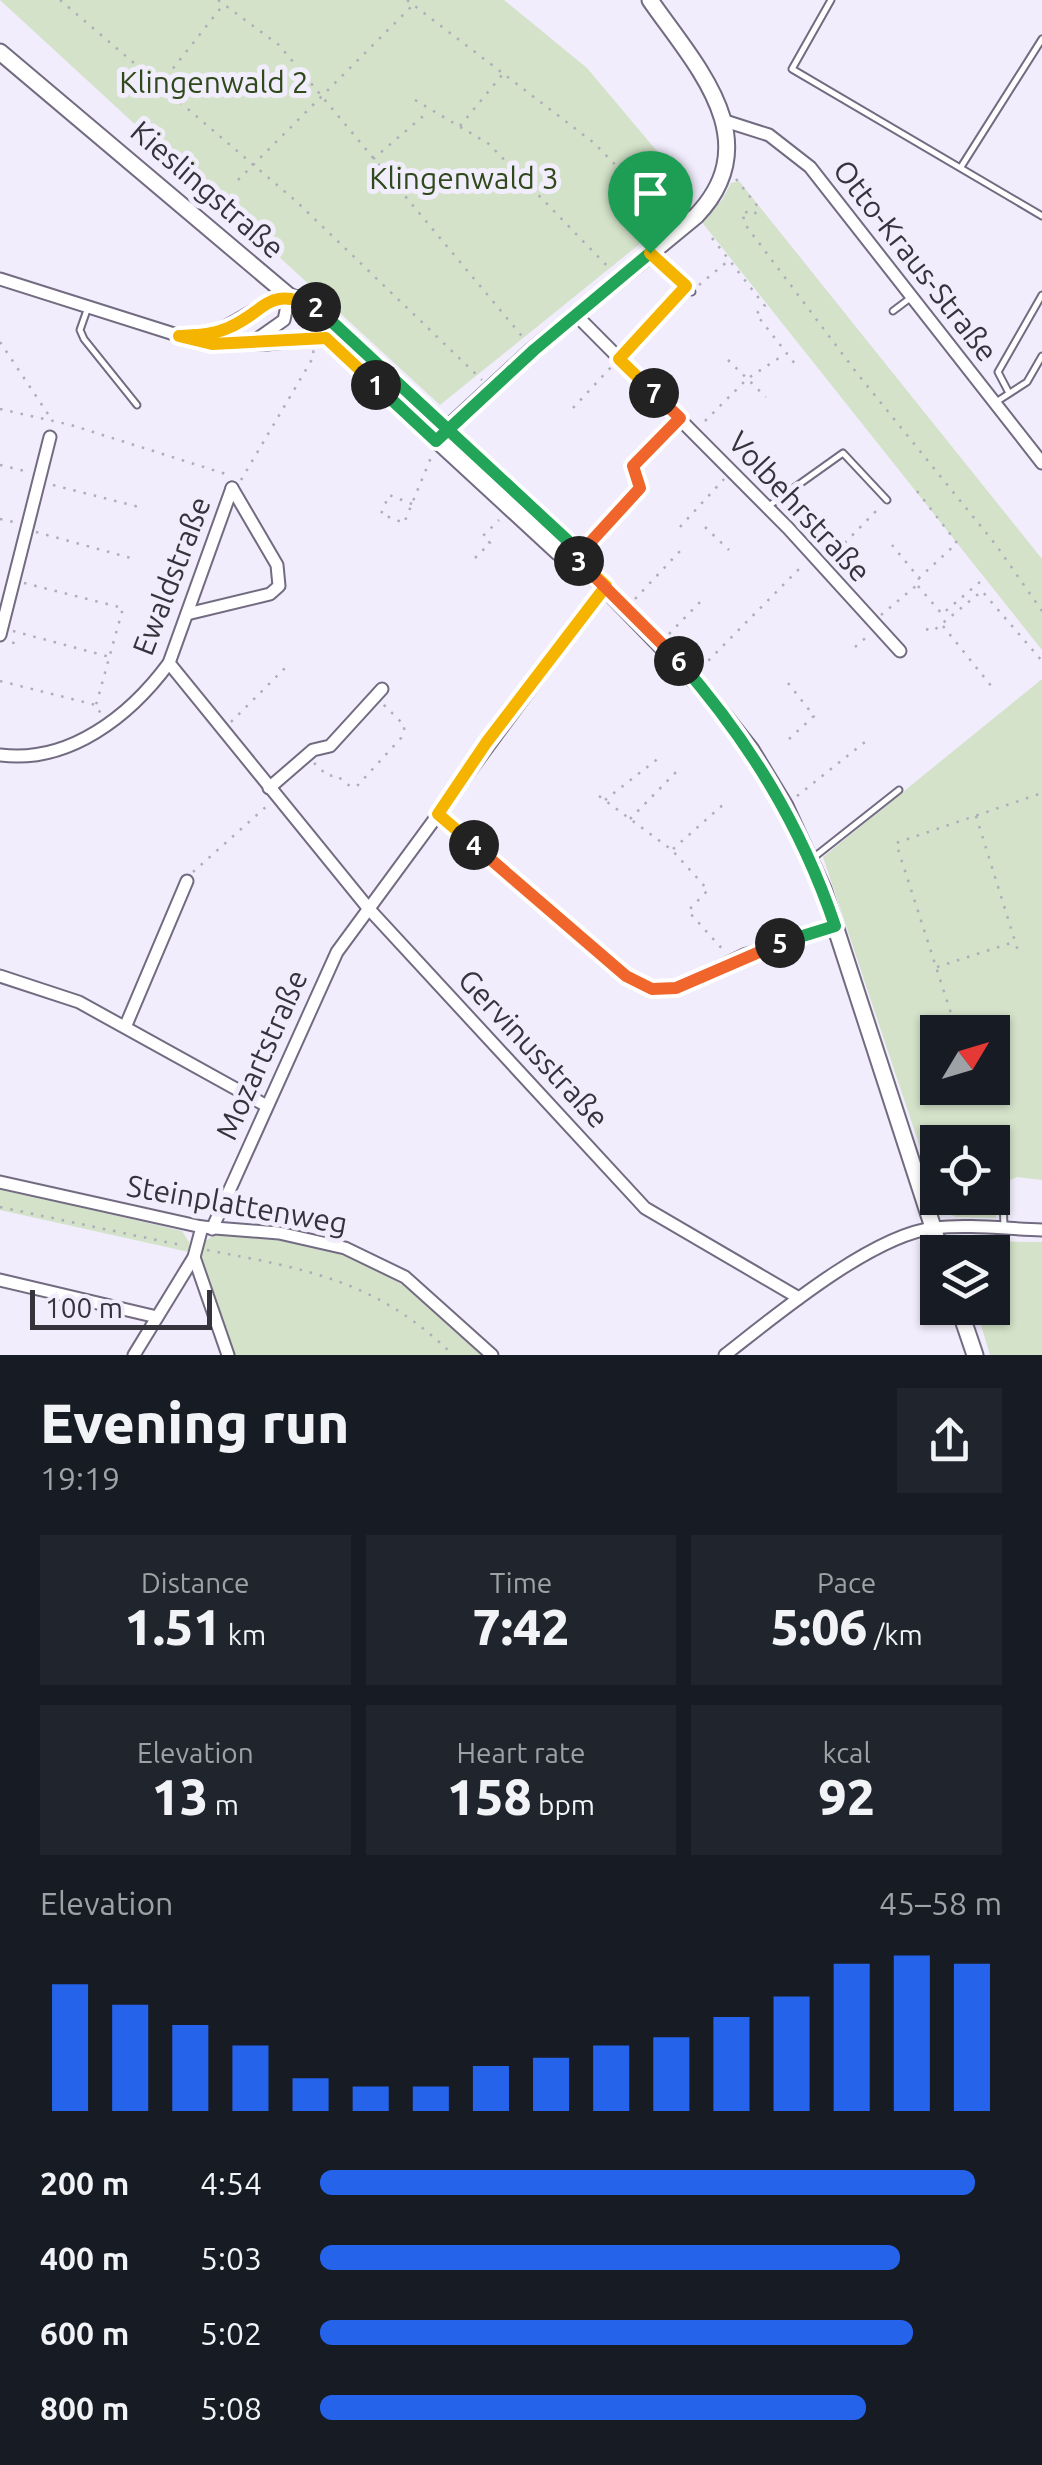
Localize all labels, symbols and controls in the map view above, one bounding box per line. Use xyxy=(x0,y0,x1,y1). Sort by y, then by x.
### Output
park label: Klingenwald 2 xyxy=(119,65,309,99)
street label: Kieslingstraße xyxy=(124,114,291,265)
pin xyxy=(608,151,693,254)
street label: Otto-Kraus-Straße xyxy=(827,153,1005,368)
park label: Klingenwald 3 xyxy=(369,161,559,195)
icon: arrive xyxy=(623,166,678,221)
pin: 2 xyxy=(291,282,341,332)
text: 2 xyxy=(308,291,324,322)
pin: 1 xyxy=(351,360,401,410)
pin: 7 xyxy=(629,368,679,418)
text: 1 xyxy=(368,369,384,400)
text: 7 xyxy=(646,377,662,408)
street label: Volbehrstraße xyxy=(722,424,878,588)
street label: Ewaldstraße xyxy=(125,492,217,660)
pin: 3 xyxy=(554,536,604,586)
text: 3 xyxy=(571,545,587,576)
pin: 6 xyxy=(654,636,704,686)
text: 6 xyxy=(671,645,687,676)
pin: 4 xyxy=(449,820,499,870)
text: 4 xyxy=(466,829,482,860)
pin: 5 xyxy=(755,918,805,968)
text: 5 xyxy=(772,927,788,958)
street label: Gervinusstraße xyxy=(452,962,616,1134)
street label: Mozartstraße xyxy=(209,965,314,1145)
north arrow xyxy=(920,1015,1010,1105)
map controls xyxy=(920,1015,1010,1325)
button: locate xyxy=(920,1125,1010,1215)
street label: Steinplattenweg xyxy=(124,1168,350,1240)
button: layers xyxy=(920,1235,1010,1325)
scale bar xyxy=(30,1285,212,1330)
text: 100 m xyxy=(45,1292,123,1323)
button: share xyxy=(897,1388,1002,1493)
text: Evening run xyxy=(40,1392,350,1453)
text: 19:19 xyxy=(40,1460,120,1496)
text: Distance xyxy=(141,1567,250,1598)
text: Time xyxy=(490,1567,552,1598)
text: Pace xyxy=(817,1567,876,1598)
text: 1.51 xyxy=(125,1598,221,1654)
text: 7:42 xyxy=(473,1598,569,1654)
text: 5:06 xyxy=(771,1598,868,1654)
text: km xyxy=(221,1619,266,1650)
text: /km xyxy=(868,1619,923,1650)
text: Elevation xyxy=(137,1737,254,1768)
text: Heart rate xyxy=(457,1737,585,1768)
text: kcal xyxy=(822,1737,871,1768)
text: 13 xyxy=(152,1768,208,1824)
text: 158 xyxy=(447,1768,532,1824)
text: 92 xyxy=(818,1768,875,1824)
text: m xyxy=(208,1789,239,1820)
text: bpm xyxy=(532,1789,595,1820)
text: Elevation xyxy=(40,1885,173,1921)
text: 45–58 m xyxy=(879,1885,1002,1921)
text: 200 m xyxy=(40,2165,129,2201)
text: 4:54 xyxy=(200,2165,262,2201)
text: 400 m xyxy=(40,2240,129,2276)
text: 5:03 xyxy=(200,2240,262,2276)
text: 600 m xyxy=(40,2315,129,2351)
text: 5:02 xyxy=(200,2315,262,2351)
text: 800 m xyxy=(40,2390,129,2426)
text: 5:08 xyxy=(200,2390,262,2426)

